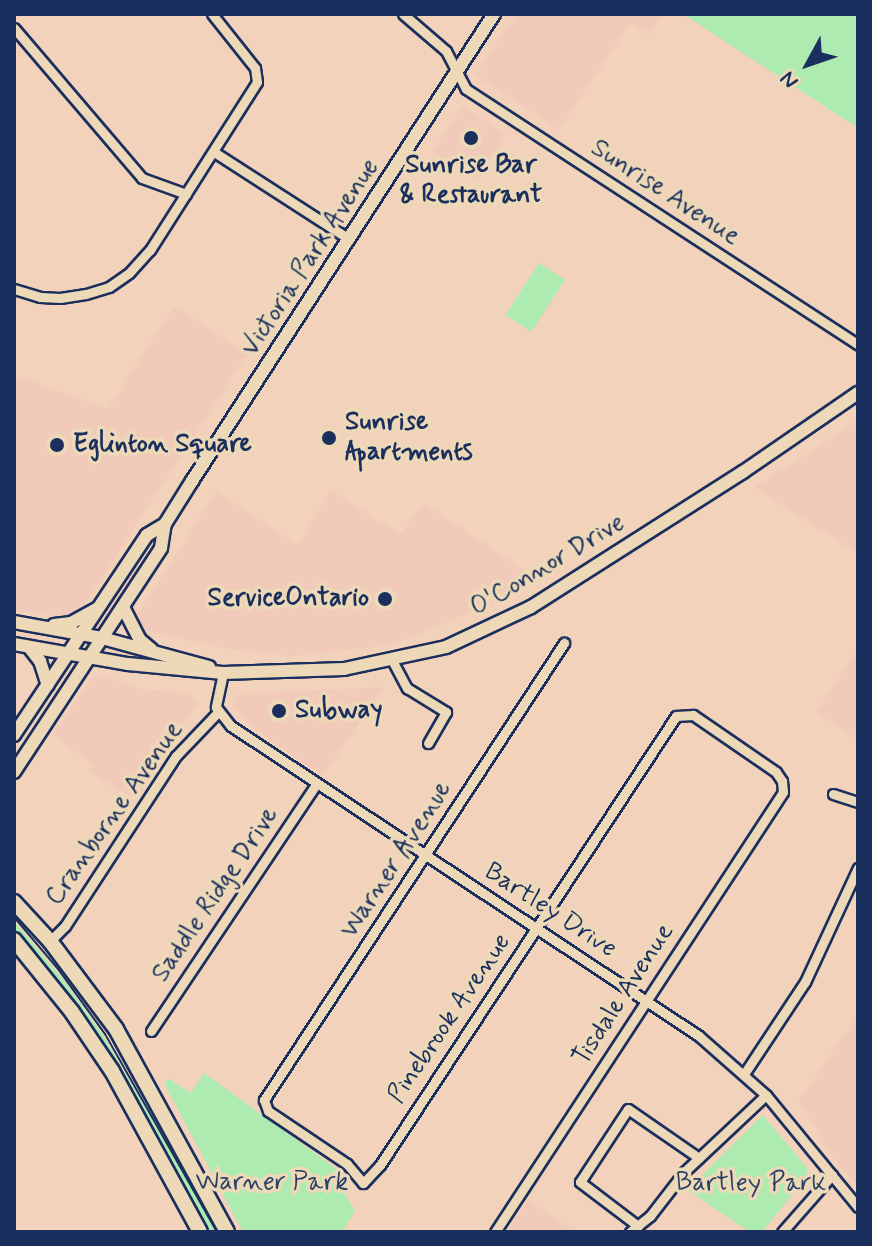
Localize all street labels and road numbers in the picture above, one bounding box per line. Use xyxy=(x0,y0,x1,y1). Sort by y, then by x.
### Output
street label: Sunrise Avenue xyxy=(585,133,745,253)
street label: Victoria Park Avenue xyxy=(235,152,387,364)
street label: O'Connor Drive xyxy=(466,508,630,624)
street label: Cranborne Avenue xyxy=(40,716,190,912)
street label: Warner Avenue xyxy=(335,777,459,943)
street label: Saddle Ridge Drive xyxy=(146,802,286,988)
street label: Bartley Drive xyxy=(479,857,621,965)
street label: Tisdale Avenue xyxy=(567,918,681,1072)
street label: Pinebrook Avenue xyxy=(383,930,517,1108)

